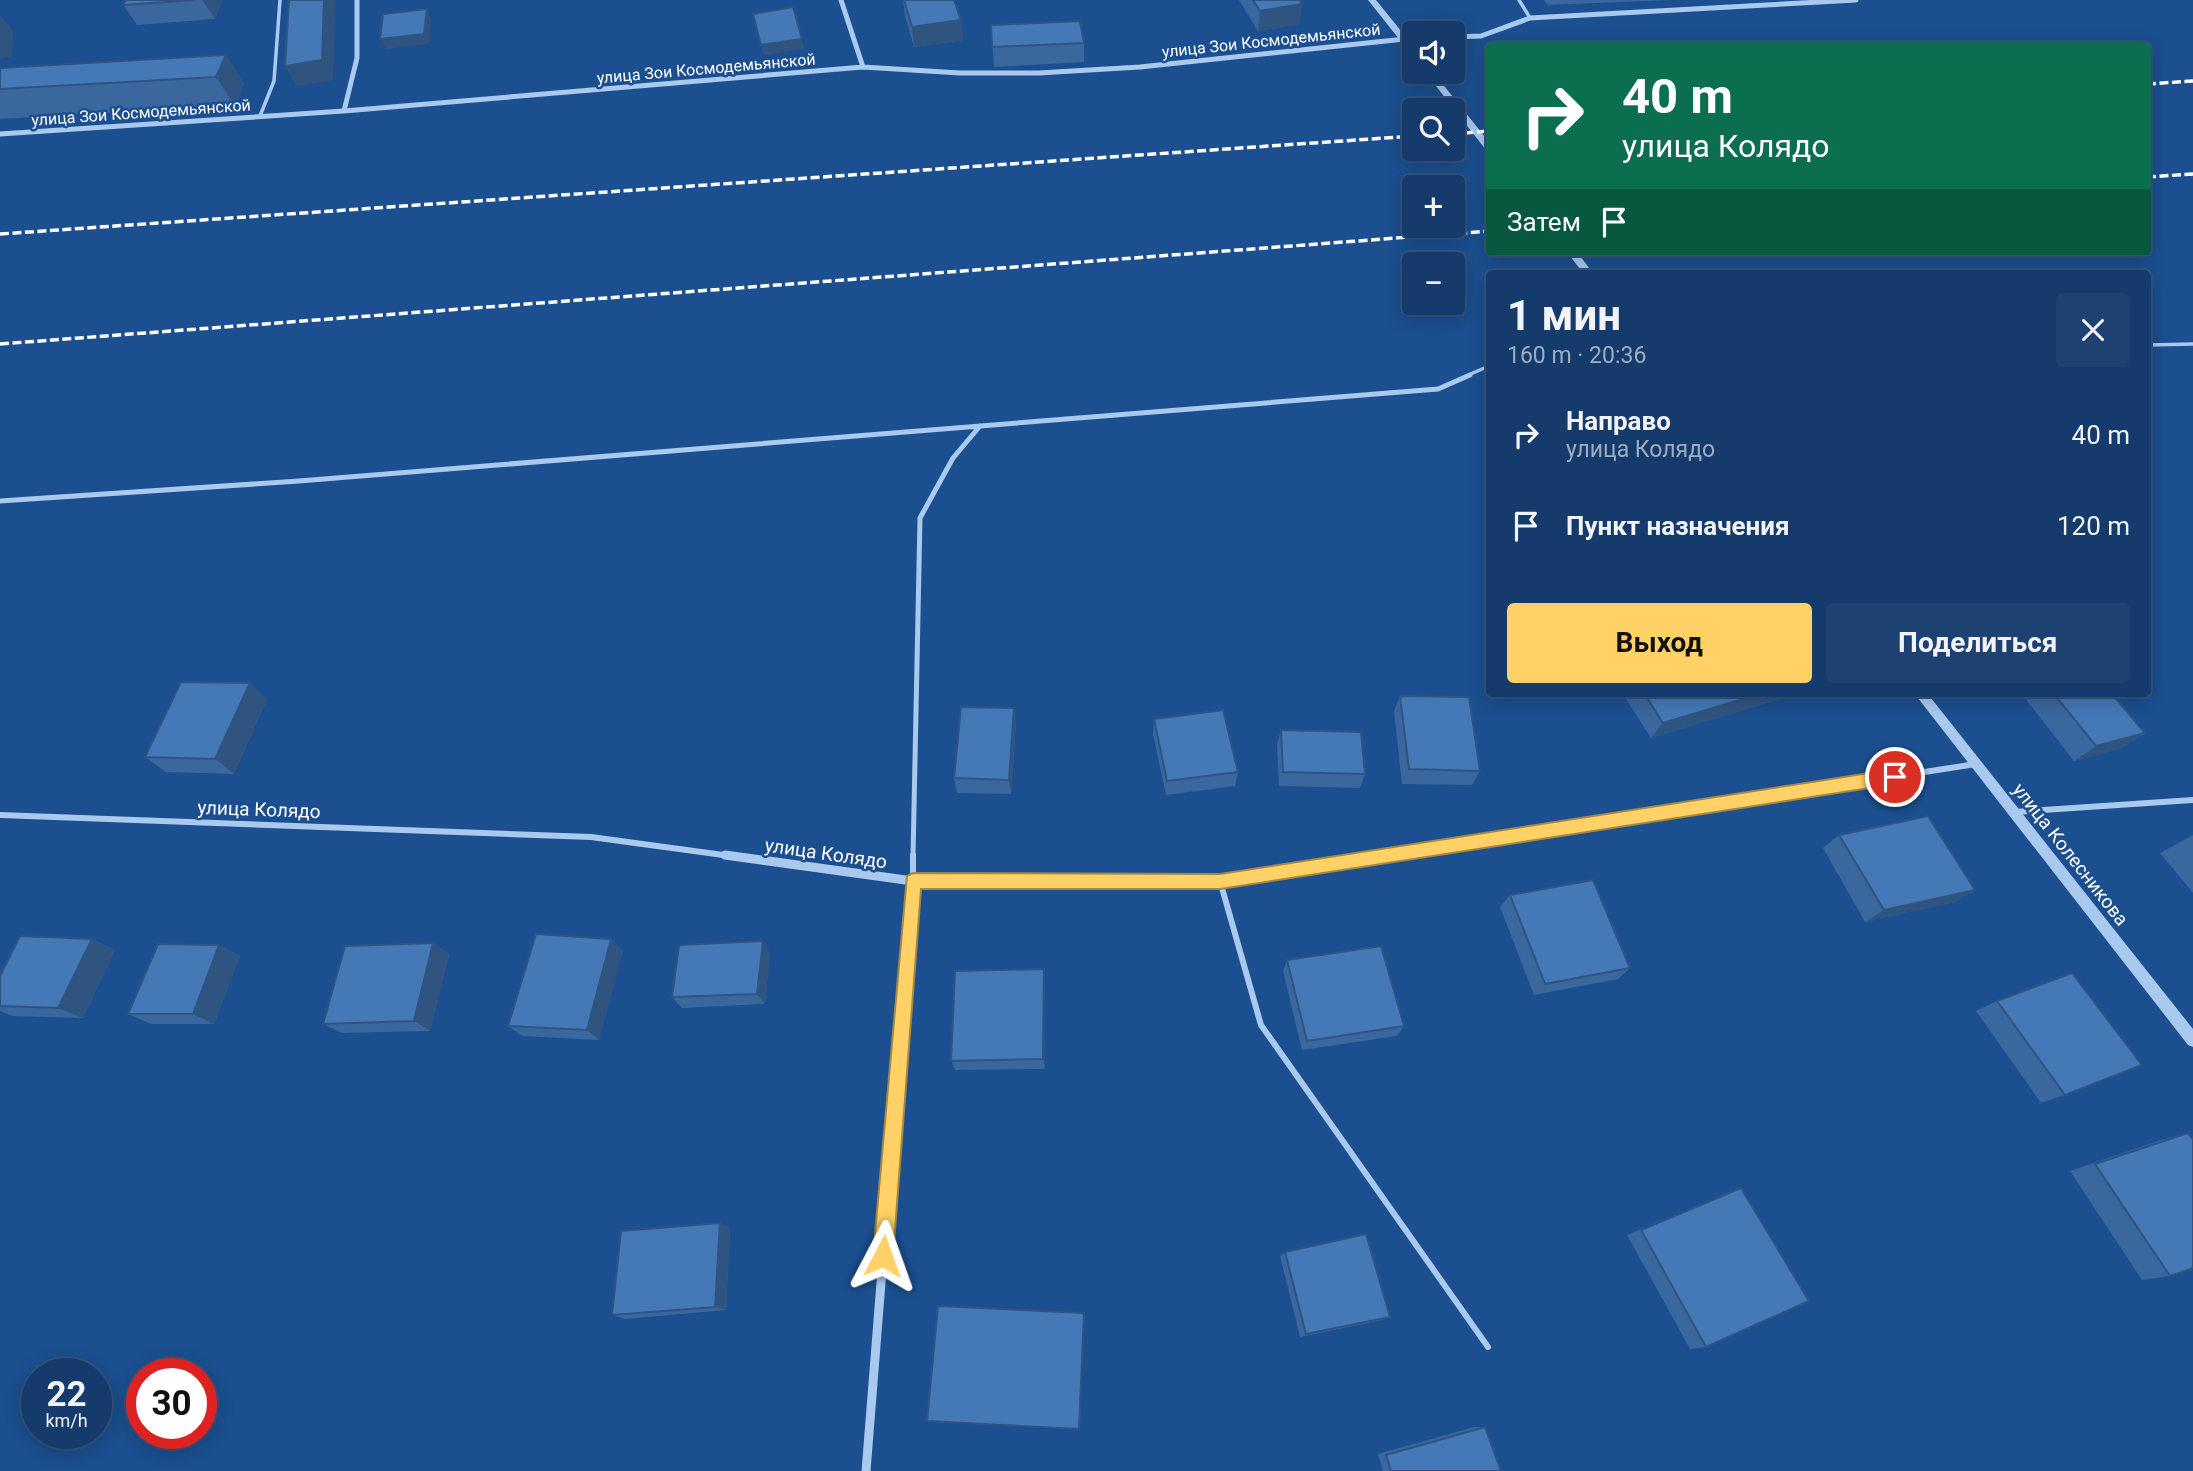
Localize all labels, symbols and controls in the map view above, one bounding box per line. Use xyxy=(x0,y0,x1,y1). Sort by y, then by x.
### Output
street label: улица Зои Космодемьянской xyxy=(1161,20,1381,61)
map controls xyxy=(1402,21,1465,315)
button: sound xyxy=(1402,21,1465,84)
street label: улица Зои Космодемьянской xyxy=(596,49,816,88)
text: 40 m xyxy=(1622,68,1733,125)
icon: right xyxy=(1507,70,1598,161)
street label: улица Зои Космодемьянской xyxy=(31,95,251,130)
button: search xyxy=(1402,98,1465,161)
text: улица Колядо xyxy=(1622,127,1830,165)
button: + xyxy=(1402,175,1465,238)
icon: arrive xyxy=(1595,203,1633,241)
text: Затем xyxy=(1507,207,1581,237)
button: − xyxy=(1402,252,1465,315)
text: 1 мин xyxy=(1507,291,1621,340)
button: close xyxy=(2056,293,2130,367)
text: 160 m · 20:36 xyxy=(1507,342,1646,369)
text: Направо xyxy=(1566,406,1671,436)
icon: right xyxy=(1507,416,1545,454)
text: 40 m xyxy=(2072,420,2130,450)
text: улица Колядо xyxy=(1566,436,1715,463)
icon: arrive xyxy=(1507,507,1545,545)
text: Пункт назначения xyxy=(1566,511,1790,541)
text: 120 m xyxy=(2057,511,2130,541)
button: Выход xyxy=(1507,603,1812,683)
button: Поделиться xyxy=(1826,603,2130,683)
pin xyxy=(1865,747,1925,807)
icon: arrive xyxy=(1876,758,1914,796)
street label: улица Колесникова xyxy=(2008,778,2133,930)
street label: улица Колядо xyxy=(197,796,321,823)
street label: улица Колядо xyxy=(763,834,889,873)
position arrow xyxy=(846,1219,920,1293)
speed limit sign: 30 xyxy=(126,1358,217,1449)
text: 22 xyxy=(46,1374,87,1415)
text: km/h xyxy=(45,1410,88,1431)

